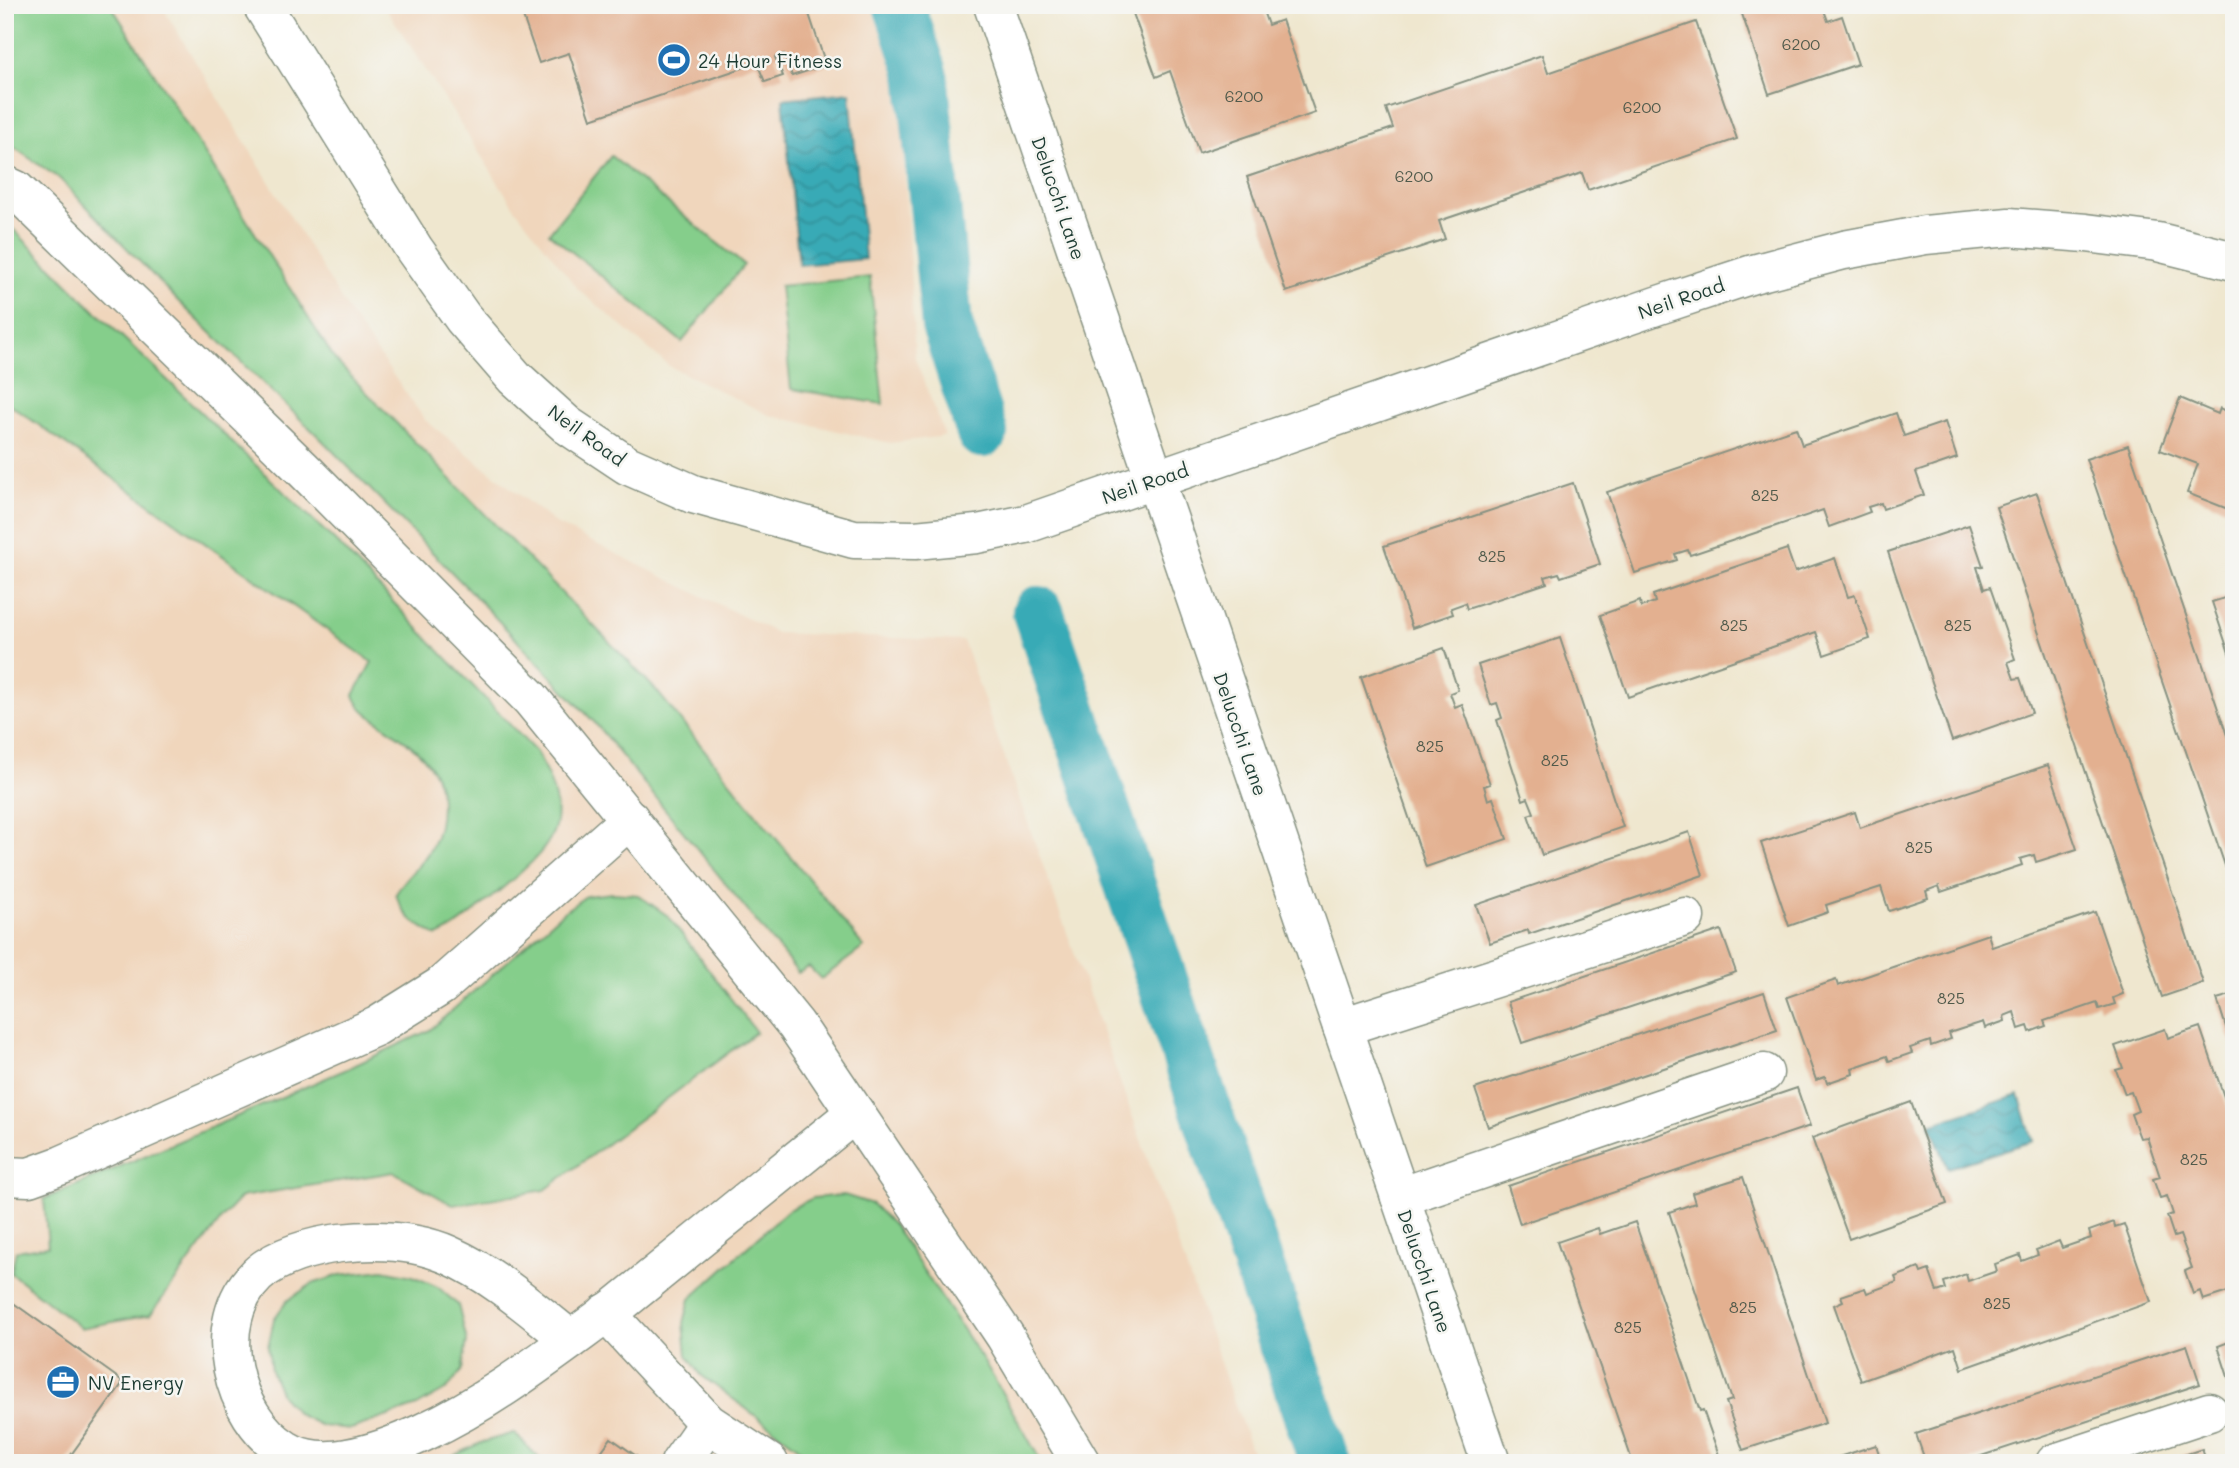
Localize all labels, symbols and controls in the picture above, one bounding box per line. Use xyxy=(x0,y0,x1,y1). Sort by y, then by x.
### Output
house number: 6200 xyxy=(1782,33,1820,54)
sports icon: 24 Hour Fitness xyxy=(655,41,693,79)
place label: 24 Hour Fitness xyxy=(698,48,842,73)
house number: 6200 xyxy=(1225,85,1263,106)
house number: 6200 xyxy=(1623,96,1661,117)
street label: Delucchi Lane xyxy=(1026,133,1092,263)
house number: 6200 xyxy=(1395,165,1433,186)
street label: Neil Road xyxy=(1634,272,1728,324)
street label: Neil Road xyxy=(543,399,631,471)
street label: Neil Road xyxy=(1098,457,1192,509)
house number: 825 xyxy=(1751,484,1779,505)
house number: 825 xyxy=(1478,545,1506,566)
house number: 825 xyxy=(1720,614,1748,635)
house number: 825 xyxy=(1944,614,1972,635)
street label: Delucchi Lane xyxy=(1208,669,1274,799)
house number: 825 xyxy=(1416,735,1444,756)
house number: 825 xyxy=(1541,749,1569,770)
house number: 825 xyxy=(1905,836,1933,857)
house number: 825 xyxy=(1937,987,1965,1008)
house number: 825 xyxy=(2180,1148,2208,1169)
street label: Delucchi Lane xyxy=(1392,1206,1458,1336)
house number: 825 xyxy=(1983,1292,2011,1313)
house number: 825 xyxy=(1729,1296,1757,1317)
house number: 825 xyxy=(1614,1316,1642,1337)
office icon: NV Energy xyxy=(44,1363,82,1401)
place label: NV Energy xyxy=(88,1370,184,1395)

